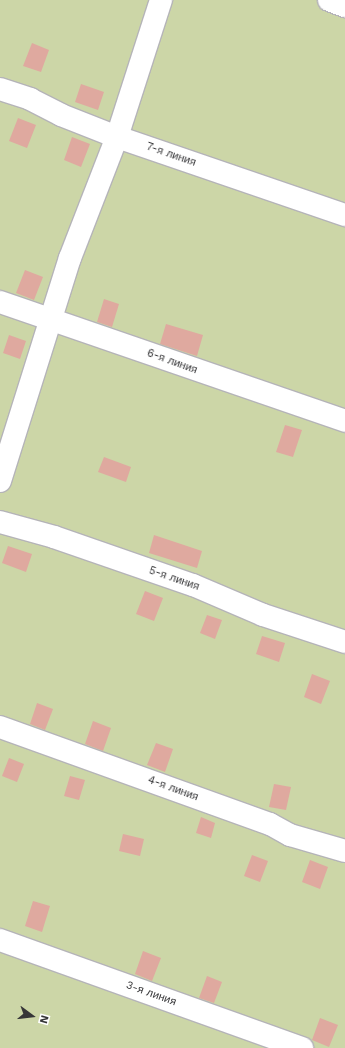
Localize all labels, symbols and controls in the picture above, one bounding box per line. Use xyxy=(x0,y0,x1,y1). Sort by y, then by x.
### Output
street label: 7-я линия xyxy=(144,140,198,170)
street label: 6-я линия xyxy=(145,347,199,377)
street label: 5-я линия xyxy=(147,564,201,594)
street label: 4-я линия xyxy=(146,774,200,804)
street label: 3-я линия xyxy=(124,979,178,1009)
north arrow xyxy=(12,996,52,1036)
text: N xyxy=(37,1014,51,1025)

